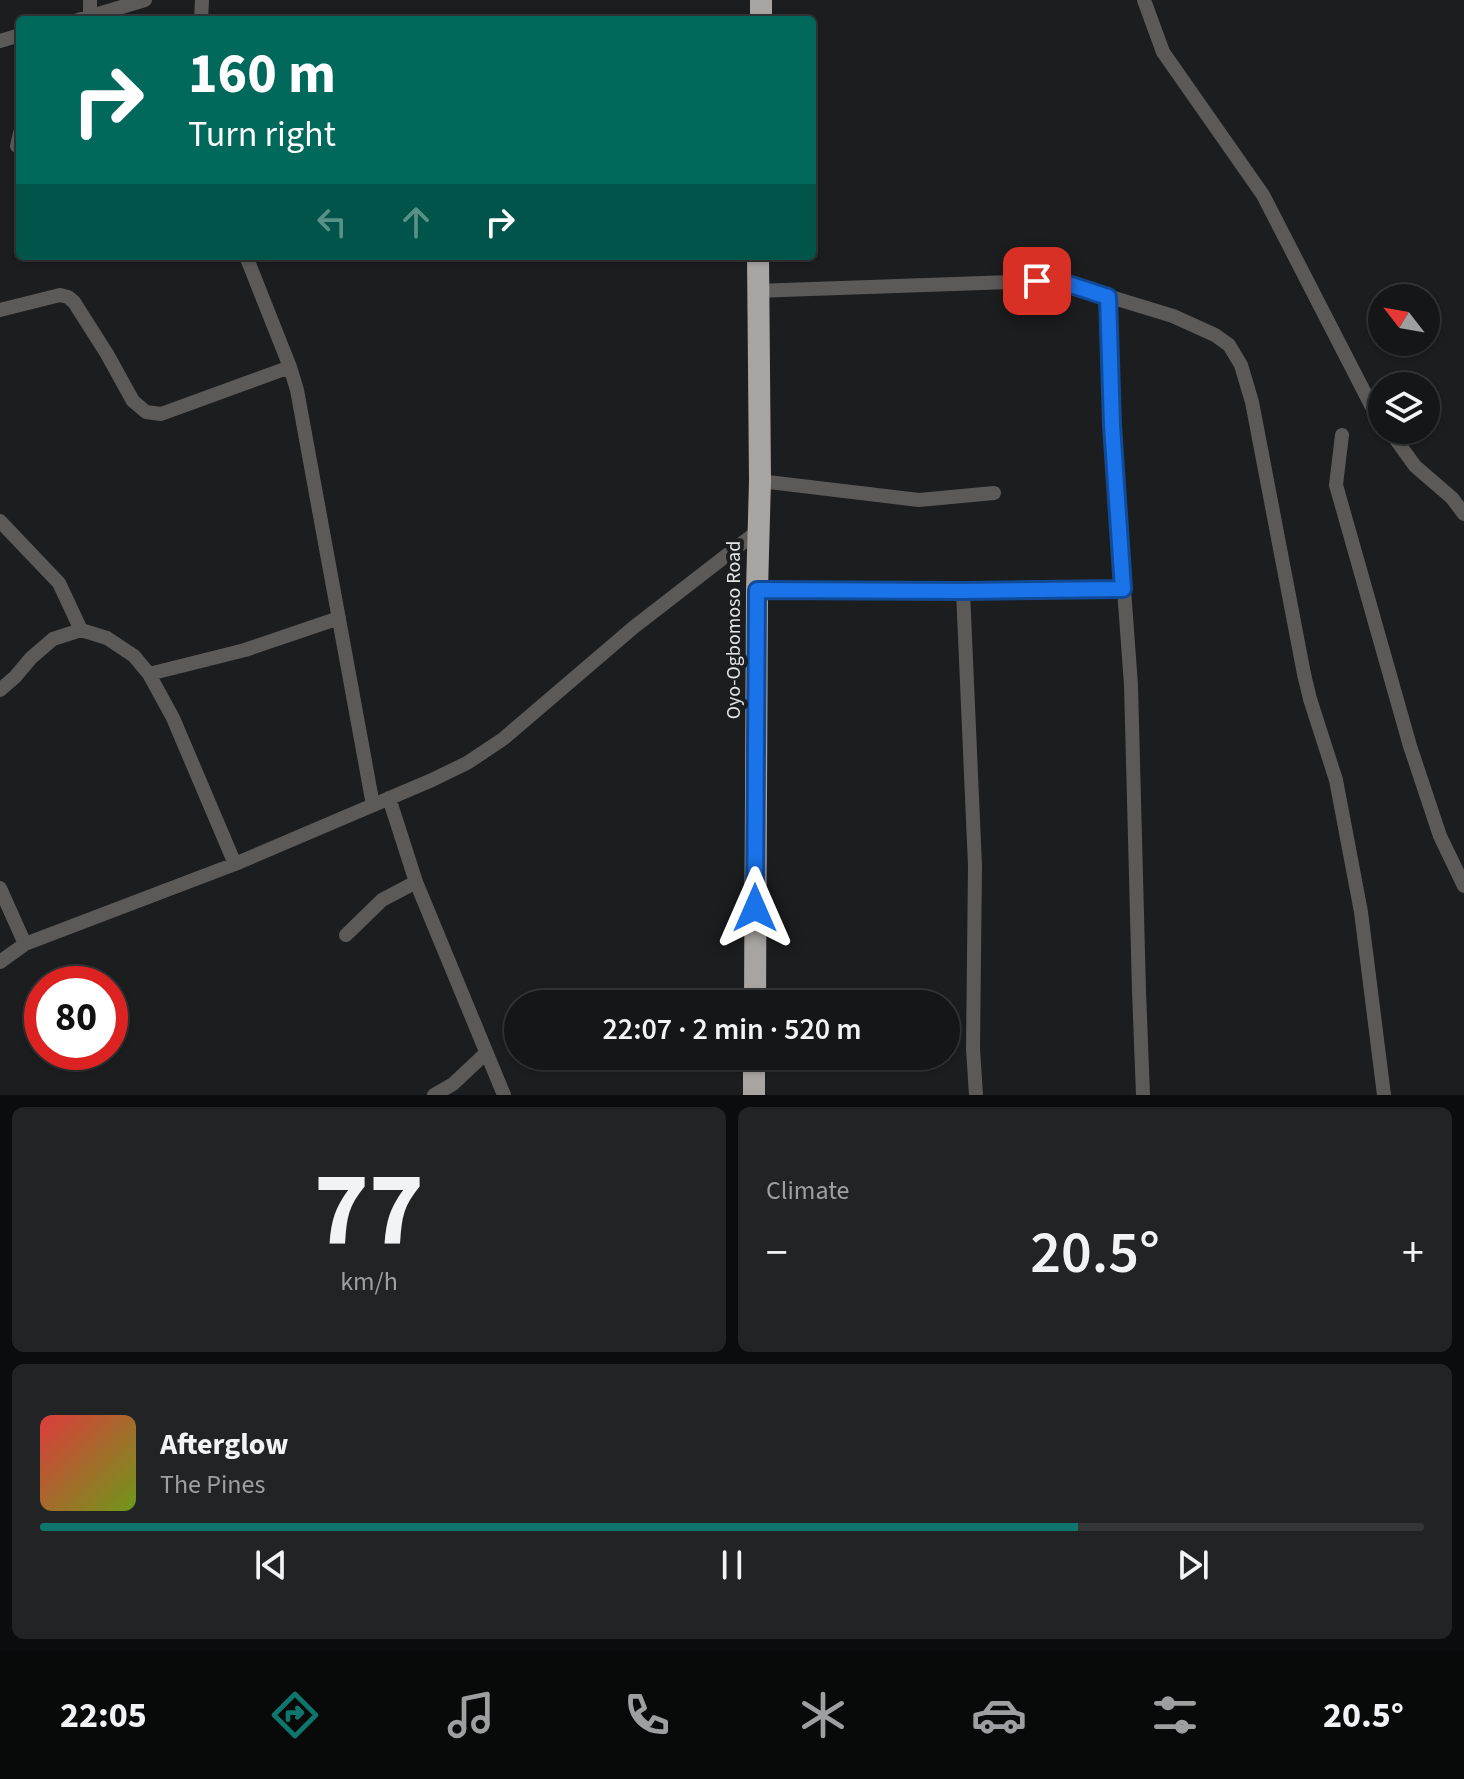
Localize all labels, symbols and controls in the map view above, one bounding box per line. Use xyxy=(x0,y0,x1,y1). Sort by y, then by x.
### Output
text: 160 m xyxy=(188,35,336,114)
icon: right xyxy=(56,48,160,152)
text: Turn right xyxy=(188,109,336,160)
icon: left xyxy=(310,200,354,244)
icon: ahead xyxy=(394,200,438,244)
icon: right xyxy=(478,200,522,244)
pin xyxy=(1003,247,1071,315)
icon: arrive xyxy=(1015,259,1059,303)
north arrow xyxy=(1368,284,1440,356)
map controls xyxy=(1368,284,1440,444)
button: layers xyxy=(1368,372,1440,444)
street label: Oyo-Ogbomoso Road xyxy=(720,541,748,719)
position arrow xyxy=(713,866,797,950)
speed limit sign: 80 xyxy=(24,966,128,1070)
text: 22:07 · 2 min · 520 m xyxy=(602,1008,862,1051)
text: 77 xyxy=(314,1137,424,1285)
text: Climate xyxy=(766,1172,850,1209)
text: 20.5° xyxy=(1030,1211,1160,1296)
text: − xyxy=(766,1222,788,1285)
text: + xyxy=(1402,1222,1424,1285)
text: km/h xyxy=(340,1263,398,1300)
text: Afterglow xyxy=(160,1423,288,1466)
text: The Pines xyxy=(160,1466,265,1503)
icon: previous xyxy=(249,1543,293,1587)
icon: pause xyxy=(710,1543,754,1587)
icon: next xyxy=(1171,1543,1215,1587)
icon: directions xyxy=(267,1687,323,1743)
icon: music xyxy=(443,1687,499,1743)
icon: phone xyxy=(619,1687,675,1743)
icon: climate xyxy=(795,1687,851,1743)
icon: car xyxy=(971,1687,1027,1743)
icon: filters xyxy=(1147,1687,1203,1743)
text: 22:05 xyxy=(60,1690,147,1741)
text: 20.5° xyxy=(1323,1690,1404,1741)

